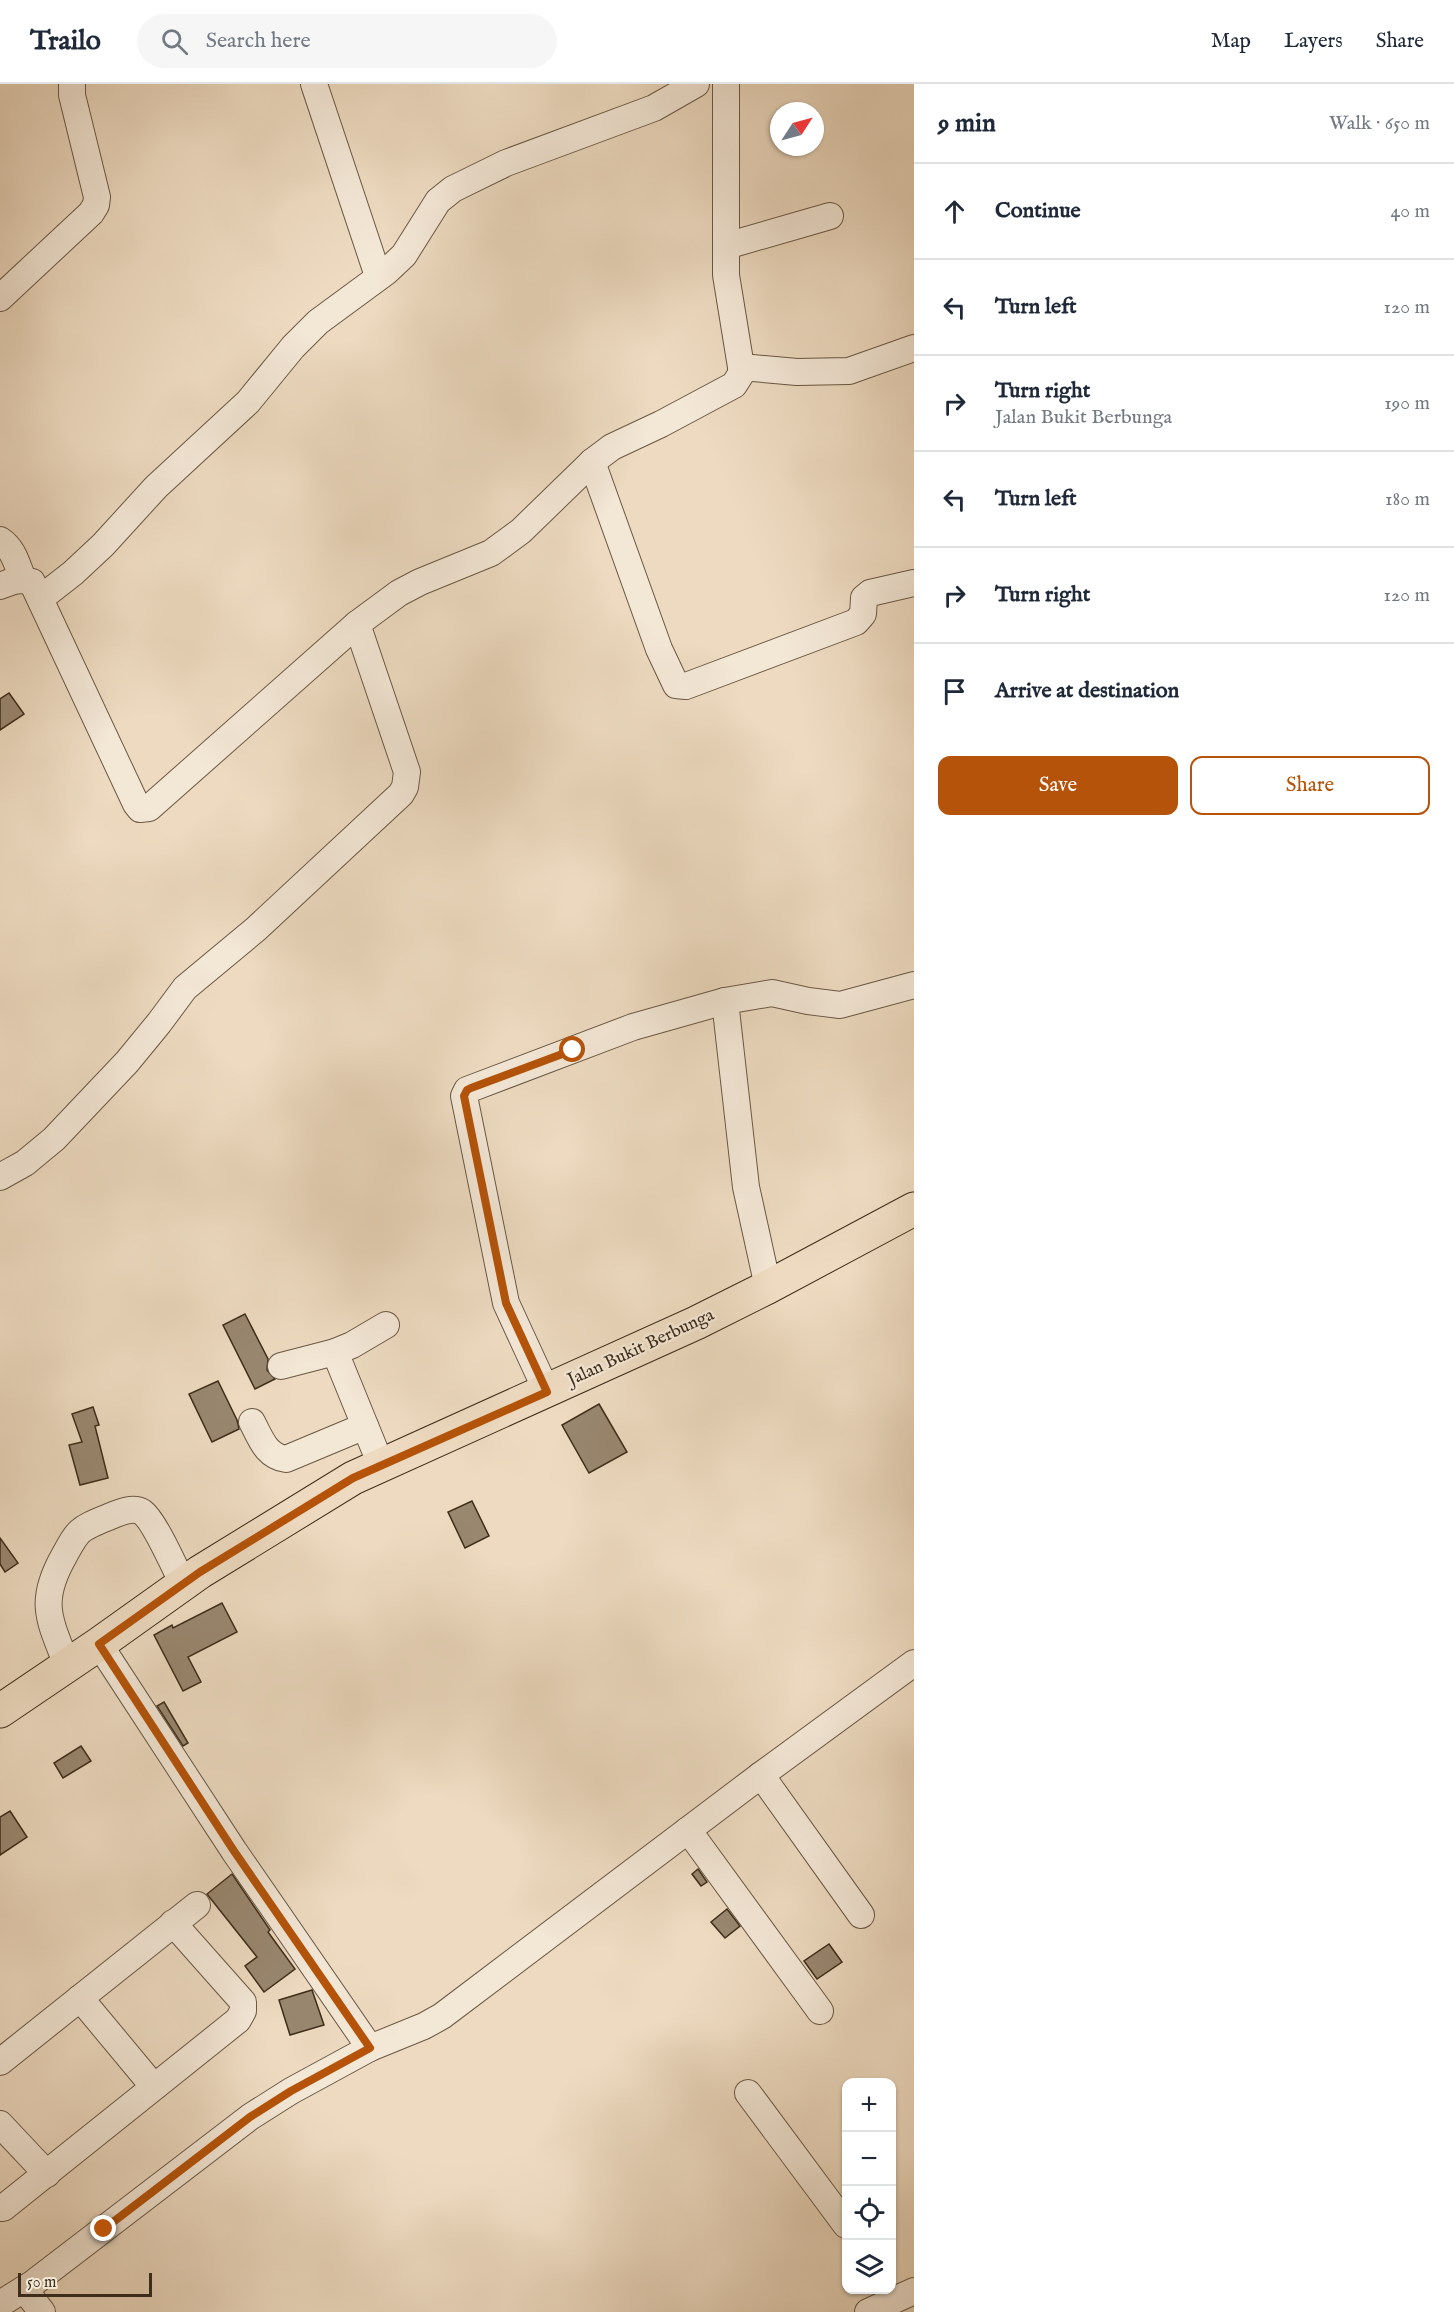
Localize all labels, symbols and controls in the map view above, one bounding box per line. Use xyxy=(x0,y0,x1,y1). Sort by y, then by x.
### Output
search box xyxy=(137,14,557,68)
text: Trailo xyxy=(30,24,101,59)
icon: search xyxy=(158,25,191,58)
text: Search here xyxy=(206,27,311,55)
text: Map xyxy=(1211,28,1251,55)
text: Layers xyxy=(1284,28,1343,55)
text: Share xyxy=(1376,28,1424,55)
north arrow xyxy=(770,102,824,156)
text: 9 min xyxy=(938,107,996,140)
text: Walk · 650 m xyxy=(1329,111,1430,136)
icon: ahead xyxy=(938,195,971,228)
text: Continue xyxy=(995,197,1081,225)
text: 40 m xyxy=(1391,199,1430,224)
icon: left xyxy=(938,291,971,324)
text: Turn left xyxy=(995,293,1077,321)
text: 120 m xyxy=(1384,295,1430,320)
text: Turn right xyxy=(995,377,1090,405)
icon: right xyxy=(938,387,971,420)
text: 190 m xyxy=(1384,391,1430,416)
text: Jalan Bukit Berbunga xyxy=(995,405,1172,430)
icon: left xyxy=(938,483,971,516)
text: Turn left xyxy=(995,485,1077,513)
text: 180 m xyxy=(1385,487,1430,512)
icon: right xyxy=(938,579,971,612)
text: Turn right xyxy=(995,581,1090,609)
text: 120 m xyxy=(1384,583,1430,608)
icon: arrive xyxy=(938,675,971,708)
text: Arrive at destination xyxy=(995,677,1179,705)
button: Save xyxy=(938,756,1178,815)
button: Share xyxy=(1190,756,1430,815)
route start xyxy=(559,1036,585,1062)
street label: Jalan Bukit Berbunga xyxy=(562,1304,718,1393)
map controls xyxy=(842,2078,896,2294)
button: + xyxy=(842,2078,896,2132)
button: − xyxy=(842,2132,896,2186)
button: locate xyxy=(842,2186,896,2240)
route end xyxy=(90,2215,116,2241)
button: layers xyxy=(842,2240,896,2294)
scale bar xyxy=(18,2270,152,2298)
text: 50 m xyxy=(27,2273,56,2293)

